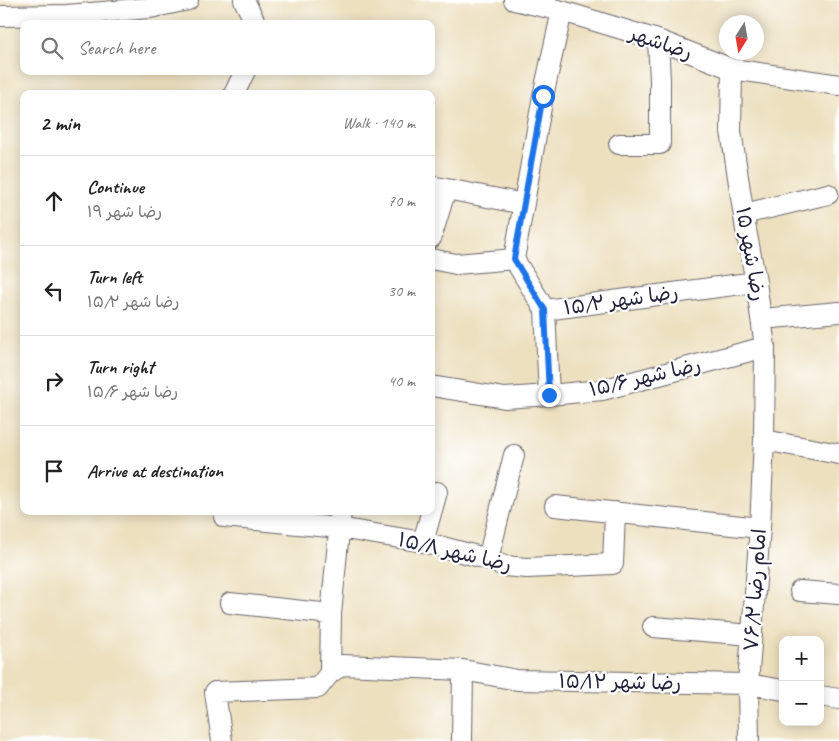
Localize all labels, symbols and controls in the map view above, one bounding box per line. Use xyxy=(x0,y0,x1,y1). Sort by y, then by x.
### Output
north arrow xyxy=(719,15,764,60)
search box xyxy=(20,20,435,75)
street label: رضاشهر xyxy=(625,20,696,65)
icon: search xyxy=(38,34,66,62)
text: Search here xyxy=(78,36,155,60)
route start xyxy=(532,85,555,108)
text: 2 min xyxy=(40,110,80,136)
text: Walk · 140 m xyxy=(343,113,415,133)
text: Continue xyxy=(87,175,144,199)
icon: ahead xyxy=(40,187,68,215)
text: 70 m xyxy=(388,191,415,211)
text: رضا شهر ۱۹ xyxy=(87,202,162,222)
street label: رضا شهر ۱۵ xyxy=(730,205,772,303)
text: Turn left xyxy=(87,265,142,289)
icon: left xyxy=(40,277,68,305)
street label: رضا شهر ۱۵/۲ xyxy=(562,280,680,320)
text: 30 m xyxy=(388,281,415,301)
text: رضا شهر ۱۵/۲ xyxy=(87,292,179,312)
street label: رضا شهر ۱۵/۶ xyxy=(587,352,703,402)
text: Turn right xyxy=(87,355,154,379)
icon: right xyxy=(40,367,68,395)
text: 40 m xyxy=(388,371,415,391)
text: رضا شهر ۱۵/۶ xyxy=(87,382,178,402)
route end xyxy=(538,384,561,407)
icon: arrive xyxy=(40,457,68,485)
text: Arrive at destination xyxy=(87,459,223,483)
street label: رضا شهر ۱۵/۸ xyxy=(396,527,514,577)
street label: امام رضا ۷۶/۲ xyxy=(738,528,774,652)
map controls xyxy=(779,636,824,726)
button: + xyxy=(779,636,824,681)
street label: رضا شهر ۱۵/۱۲ xyxy=(558,668,682,696)
button: − xyxy=(779,681,824,726)

